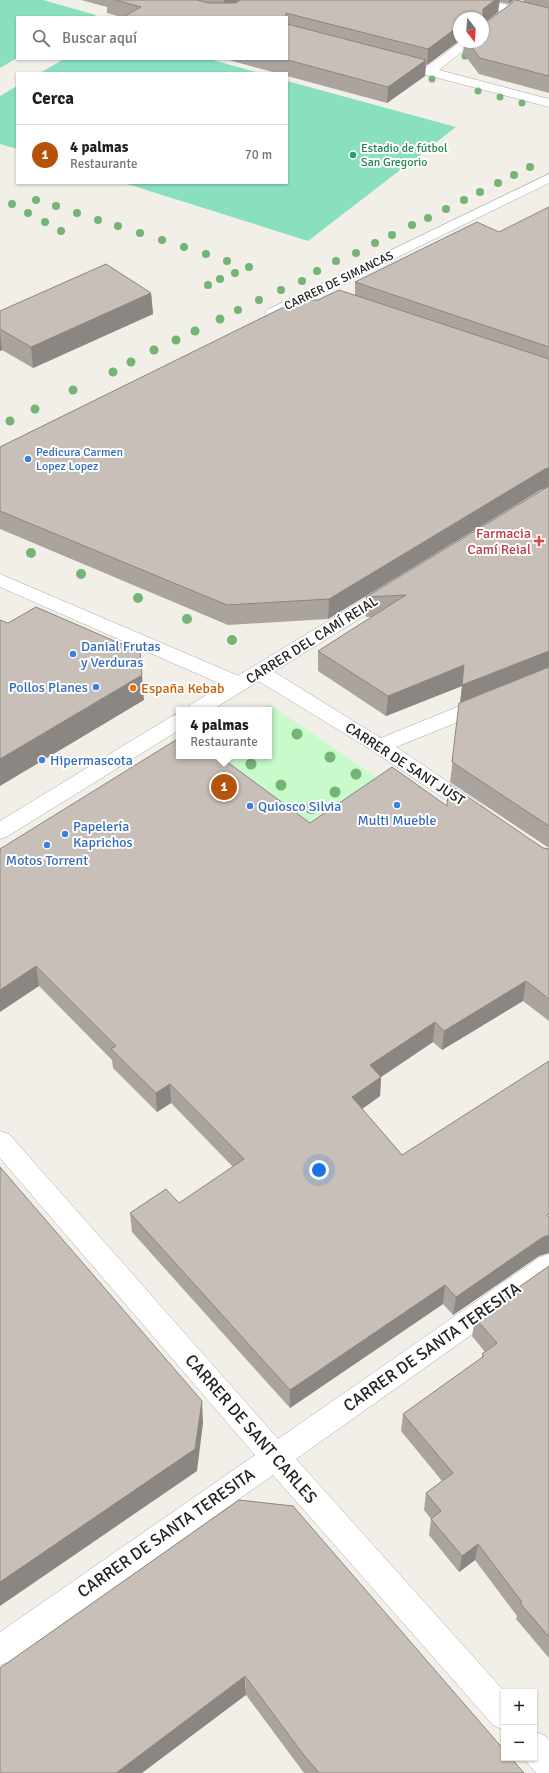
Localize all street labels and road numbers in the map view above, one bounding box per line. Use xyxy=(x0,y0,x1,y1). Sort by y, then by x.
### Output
street label: CARRER DE SIMANCAS xyxy=(282,248,396,314)
street label: CARRER DEL CAMÍ REIAL xyxy=(243,592,381,688)
street label: CARRER DE SANT JUST xyxy=(342,719,468,809)
street label: CARRER DE SANTA TERESITA xyxy=(339,1277,525,1416)
street label: CARRER DE SANT CARLES xyxy=(180,1350,322,1508)
street label: CARRER DE SANTA TERESITA xyxy=(73,1463,259,1602)

